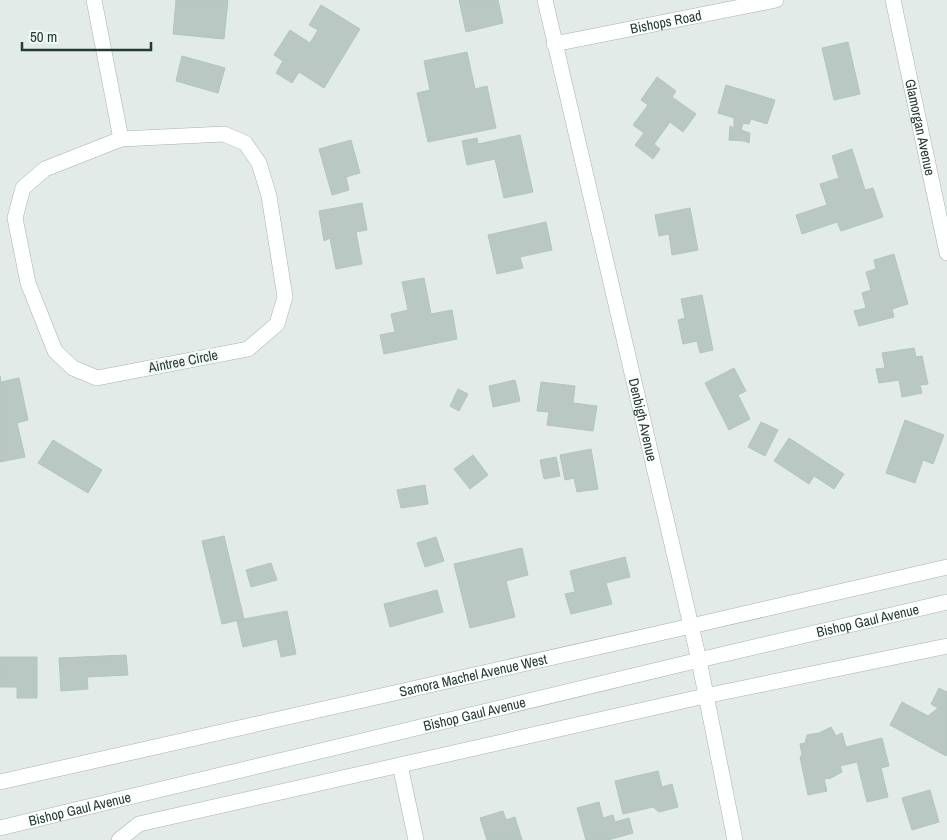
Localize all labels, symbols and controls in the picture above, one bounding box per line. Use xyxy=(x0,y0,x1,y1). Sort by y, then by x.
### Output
street label: Bishops Road xyxy=(629,6,703,38)
scale bar xyxy=(22,20,151,52)
text: 50 m xyxy=(30,26,57,47)
street label: Glamorgan Avenue xyxy=(901,77,939,177)
street label: Aintree Circle xyxy=(146,345,219,377)
street label: Denbigh Avenue xyxy=(625,376,661,463)
street label: Bishop Gaul Avenue xyxy=(815,600,921,641)
street label: Samora Machel Avenue West xyxy=(397,650,549,701)
street label: Bishop Gaul Avenue xyxy=(422,693,527,735)
street label: Bishop Gaul Avenue xyxy=(27,788,133,830)

